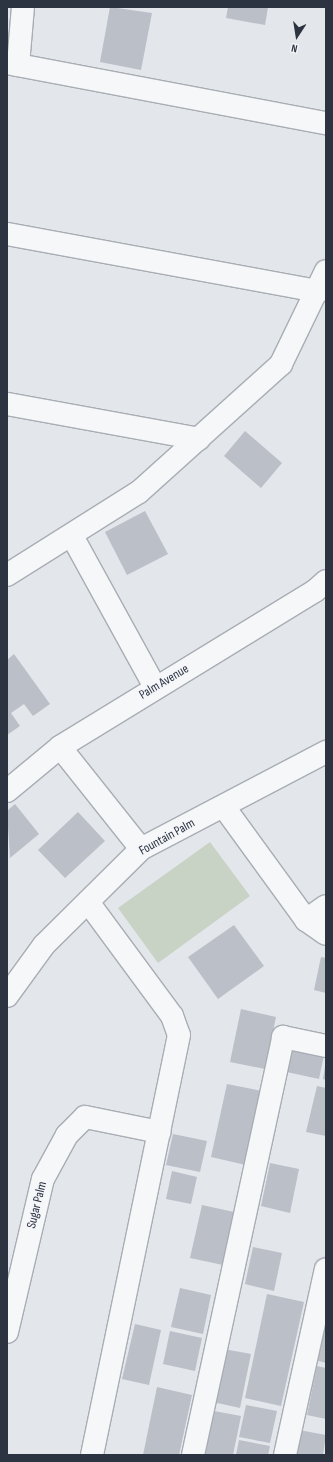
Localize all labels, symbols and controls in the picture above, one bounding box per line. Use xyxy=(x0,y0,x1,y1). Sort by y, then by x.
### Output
north arrow xyxy=(277,16,317,56)
text: N xyxy=(290,41,299,55)
street label: Palm Avenue xyxy=(136,661,192,703)
street label: Fountain Palm xyxy=(136,815,198,859)
street label: Sugar Palm xyxy=(24,1180,50,1230)

